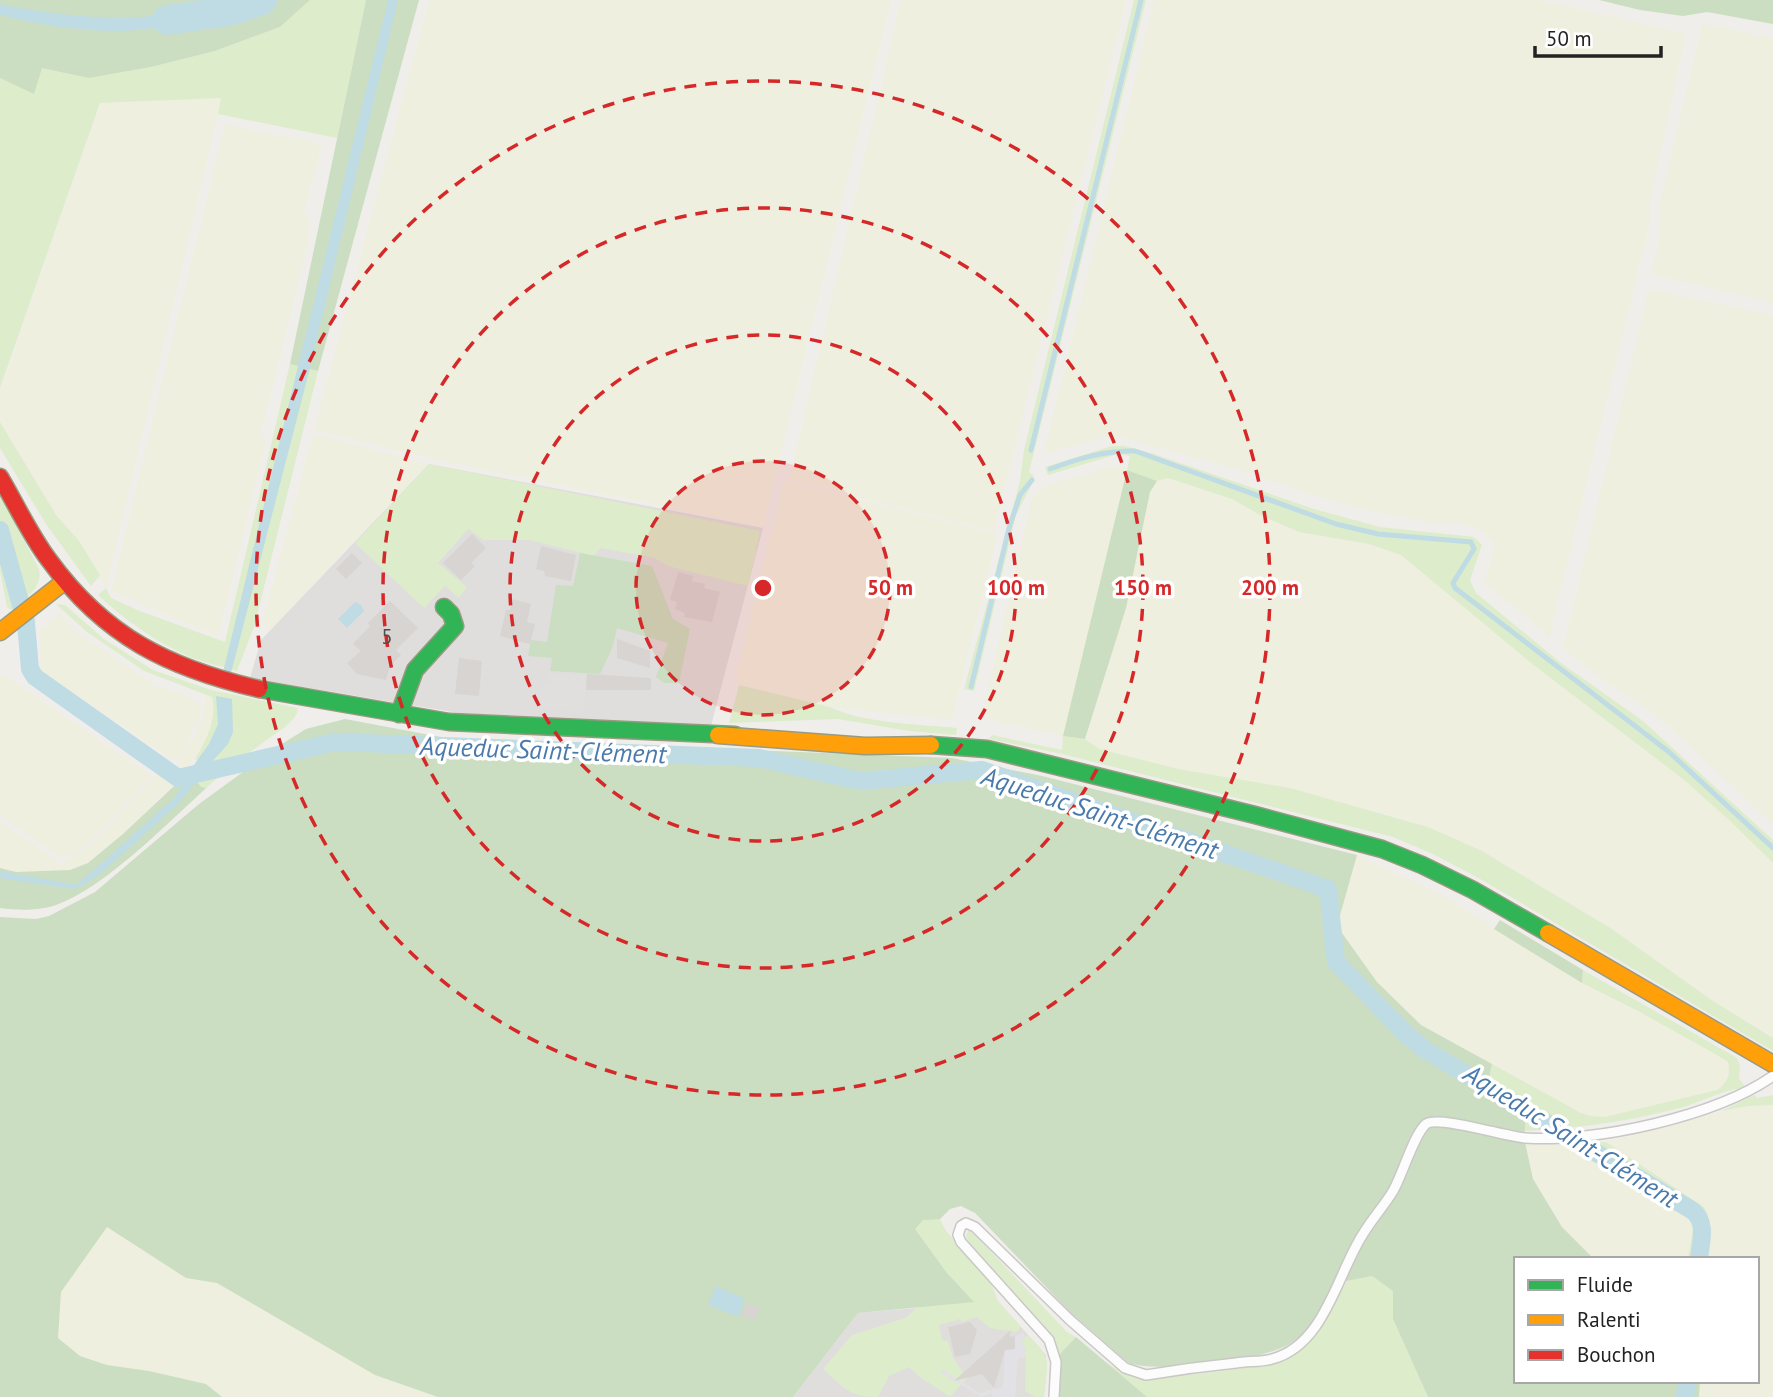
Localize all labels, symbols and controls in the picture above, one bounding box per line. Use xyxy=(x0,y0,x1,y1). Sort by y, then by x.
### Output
scale bar xyxy=(1535,14,1661,58)
text: 50 m xyxy=(1546,25,1592,52)
text: 50 m xyxy=(867,574,913,601)
text: 100 m xyxy=(987,574,1045,601)
text: 150 m xyxy=(1114,574,1172,601)
text: 200 m xyxy=(1241,574,1299,601)
centre of rings xyxy=(751,576,775,600)
house number: 5 xyxy=(381,623,393,650)
water label: Aqueduc Saint-Clément xyxy=(418,729,669,770)
water label: Aqueduc Saint-Clément xyxy=(977,758,1224,867)
water label: Aqueduc Saint-Clément xyxy=(1457,1056,1686,1216)
legend xyxy=(1514,1257,1759,1383)
text: Fluide xyxy=(1577,1271,1633,1298)
text: Ralenti xyxy=(1577,1306,1641,1333)
text: Bouchon xyxy=(1577,1341,1656,1368)

